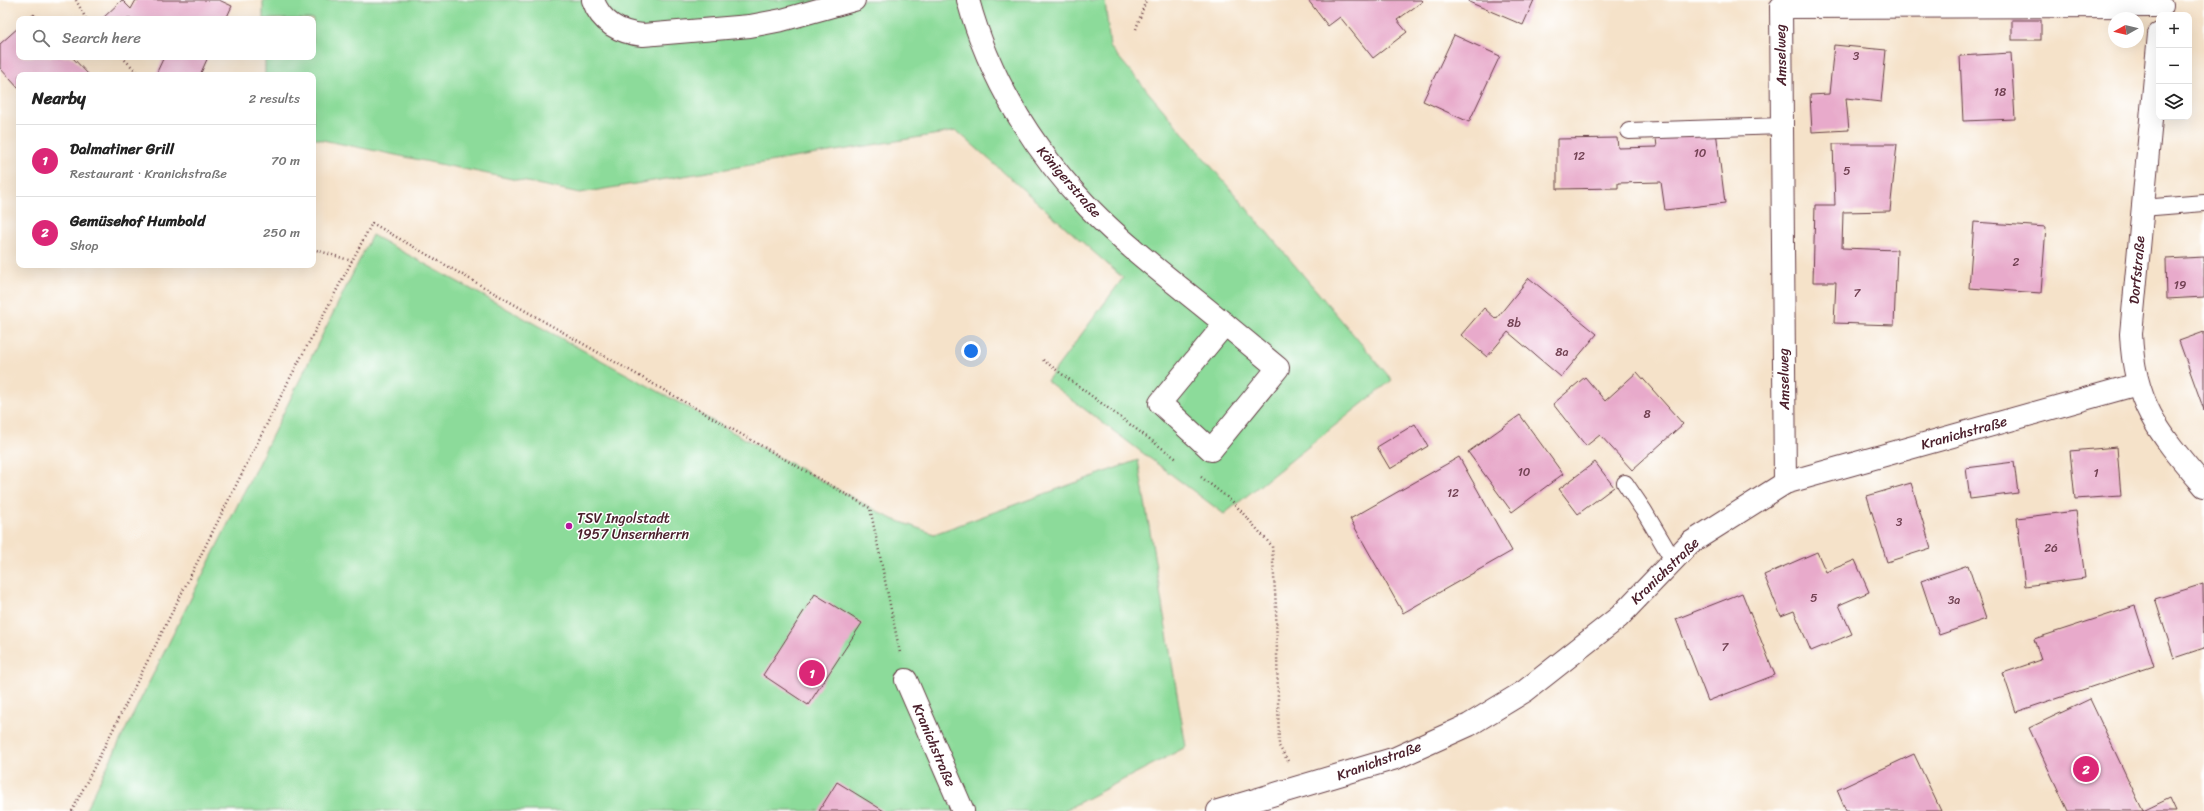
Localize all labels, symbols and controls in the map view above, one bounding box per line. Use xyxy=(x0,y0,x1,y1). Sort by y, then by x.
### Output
north arrow xyxy=(2108,12,2144,48)
map controls xyxy=(2156,12,2192,120)
button: + xyxy=(2156,12,2192,48)
search box xyxy=(16,16,316,60)
street label: Amselweg xyxy=(1768,24,1794,87)
text: Search here xyxy=(62,25,141,51)
icon: search xyxy=(30,27,52,49)
house number: 3 xyxy=(1853,45,1860,67)
button: − xyxy=(2156,48,2192,84)
house number: 18 xyxy=(1994,81,2006,103)
text: Nearby xyxy=(32,83,86,113)
button: layers xyxy=(2156,84,2192,120)
text: 2 results xyxy=(249,87,300,110)
text: Dalmatiner Grill xyxy=(70,136,174,162)
street label: Königerstraße xyxy=(1030,140,1108,224)
house number: 10 xyxy=(1694,142,1707,164)
house number: 12 xyxy=(1573,145,1585,167)
text: 1 xyxy=(42,149,48,172)
text: 70 m xyxy=(271,149,300,172)
house number: 5 xyxy=(1843,160,1851,182)
text: Restaurant · Kranichstraße xyxy=(70,162,227,185)
text: Gemüsehof Humbold xyxy=(70,208,205,234)
text: 2 xyxy=(41,221,49,244)
text: 250 m xyxy=(263,221,300,244)
text: Shop xyxy=(70,234,98,257)
street label: Dorfstraße xyxy=(2122,235,2152,305)
house number: 2 xyxy=(2013,251,2020,273)
house number: 19 xyxy=(2174,274,2186,296)
house number: 7 xyxy=(1854,282,1862,304)
house number: 8b xyxy=(1507,312,1521,334)
your location xyxy=(961,341,981,361)
house number: 8a xyxy=(1555,341,1569,363)
street label: Amselweg xyxy=(1771,348,1797,411)
house number: 8 xyxy=(1643,403,1651,425)
street label: Kranichstraße xyxy=(1918,409,2010,457)
house number: 10 xyxy=(1518,461,1531,483)
house number: 1 xyxy=(2093,462,2099,484)
house number: 12 xyxy=(1447,482,1459,504)
place label: TSV Ingolstadt 1957 Unsernherrn xyxy=(577,506,690,547)
house number: 3 xyxy=(1896,511,1903,533)
marker: TSV Ingolstadt 1957 Unsernherrn xyxy=(564,521,574,531)
street label: Kranichstraße xyxy=(1624,531,1706,611)
house number: 26 xyxy=(2044,537,2058,559)
house number: 5 xyxy=(1810,587,1818,609)
house number: 3a xyxy=(1948,589,1960,611)
house number: 7 xyxy=(1722,636,1730,658)
pin: 1 xyxy=(799,658,825,688)
street label: Kranichstraße xyxy=(905,699,963,791)
street label: Kranichstraße xyxy=(1333,734,1425,788)
pin: 2 xyxy=(2073,754,2099,784)

